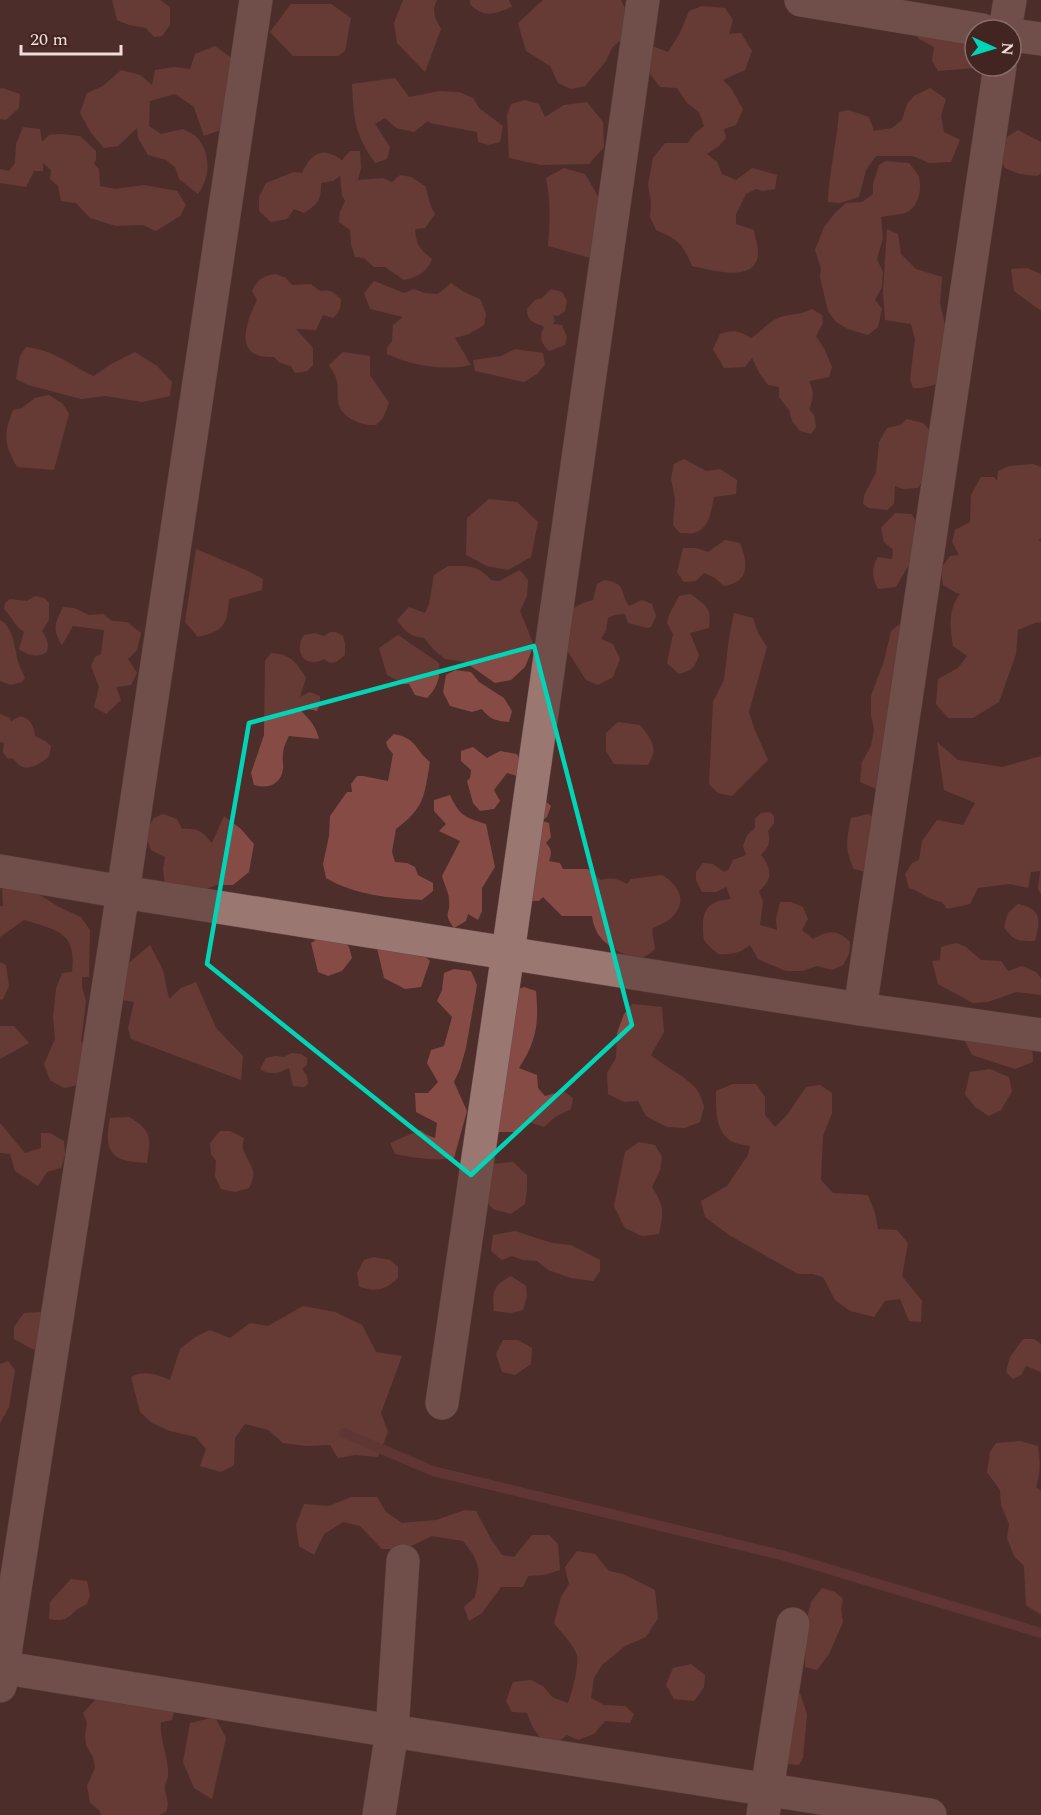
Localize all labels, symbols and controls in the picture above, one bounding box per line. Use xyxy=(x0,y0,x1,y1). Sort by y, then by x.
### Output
scale bar xyxy=(21,18,122,56)
north arrow xyxy=(963,18,1023,78)
text: 20 m xyxy=(30,26,68,53)
text: N xyxy=(995,42,1019,56)

